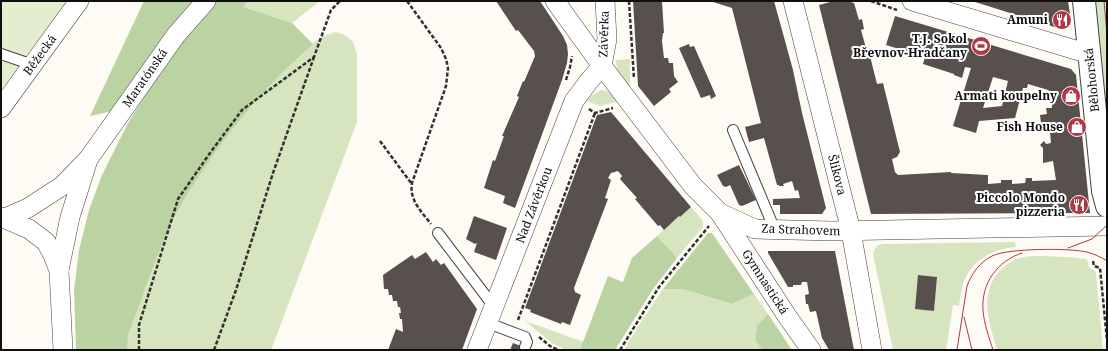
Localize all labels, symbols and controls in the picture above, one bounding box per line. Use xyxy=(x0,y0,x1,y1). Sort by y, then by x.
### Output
restaurant icon: Amuni xyxy=(1051,9,1073,31)
street label: Závěrka xyxy=(594,10,613,58)
place label: Amuni xyxy=(1007,11,1049,28)
place label: T.J. Sokol Břevnov-Hradčany xyxy=(853,30,968,61)
street label: Běžecká xyxy=(19,31,60,79)
sports icon: T.J. Sokol Břevnov-Hradčany xyxy=(970,35,992,57)
street label: Maratónská xyxy=(118,45,171,111)
street label: Bělohorská xyxy=(1080,47,1103,113)
shop icon: Armati koupelny xyxy=(1060,85,1082,107)
place label: Armati koupelny xyxy=(954,87,1057,104)
shop icon: Fish House xyxy=(1066,116,1088,138)
place label: Fish House xyxy=(997,118,1063,135)
street label: Šlikova xyxy=(824,153,851,197)
street label: Nad Závěrkou xyxy=(511,164,556,245)
place label: Piccolo Mondo pizzeria xyxy=(976,189,1065,220)
restaurant icon: Piccolo Mondo pizzeria xyxy=(1068,194,1090,216)
street label: Za Strahovem xyxy=(761,220,841,239)
street label: Gymnastická xyxy=(738,246,793,318)

